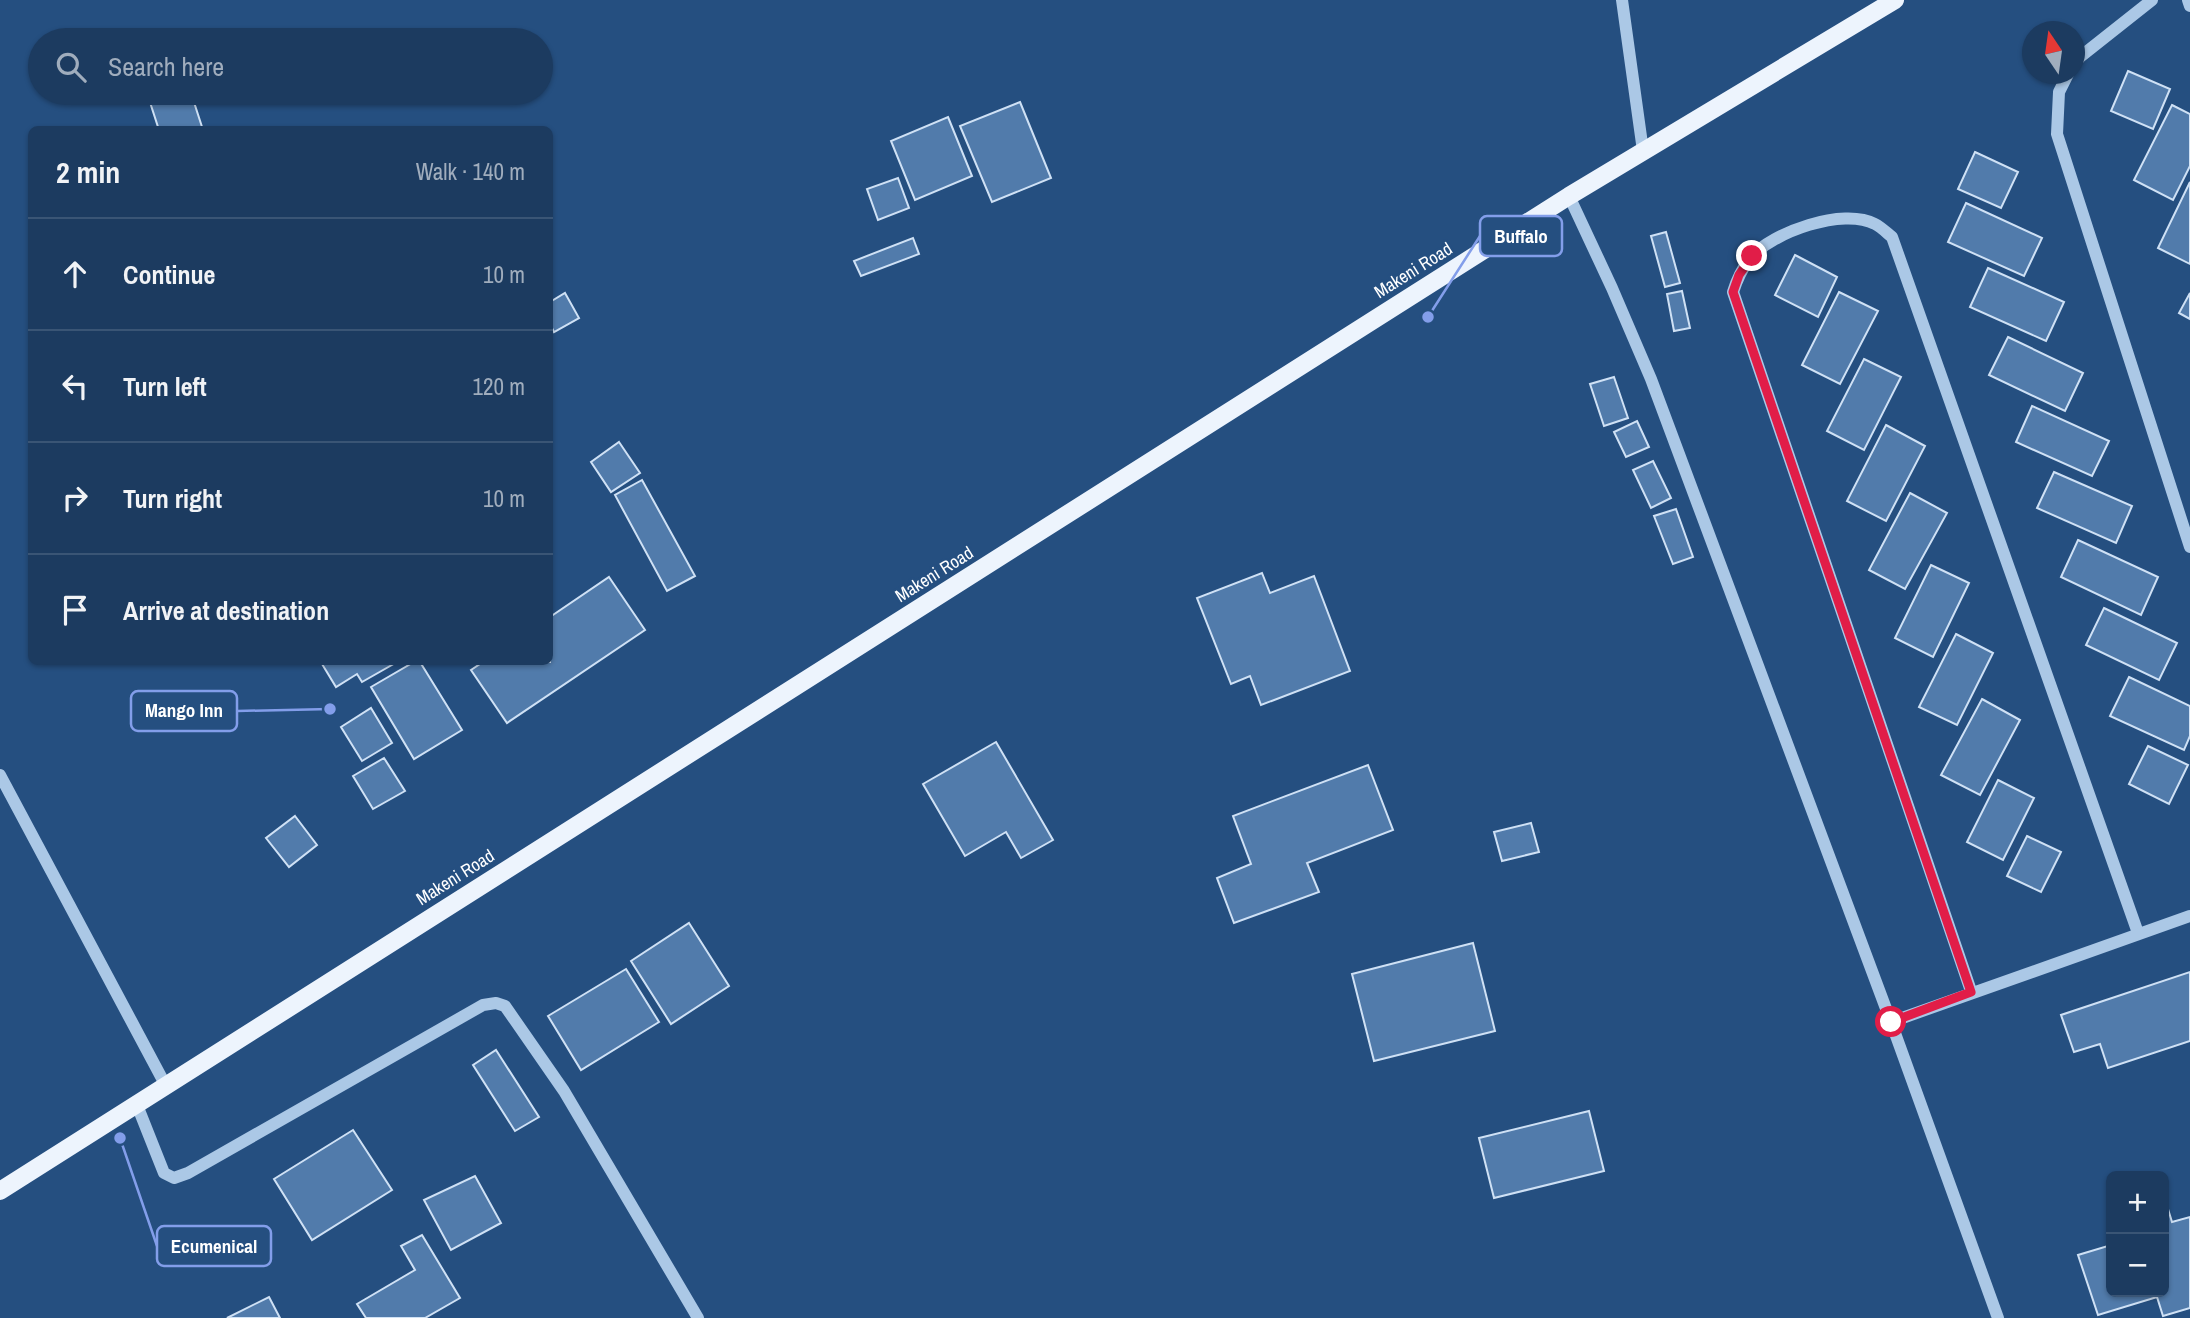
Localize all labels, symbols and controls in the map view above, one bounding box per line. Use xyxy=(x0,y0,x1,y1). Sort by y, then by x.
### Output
north arrow xyxy=(2022,21,2085,84)
search box xyxy=(28,28,553,105)
icon: search xyxy=(52,48,90,86)
text: Search here xyxy=(108,49,224,84)
text: 2 min xyxy=(56,152,120,192)
text: Walk · 140 m xyxy=(416,156,525,187)
callout: Buffalo xyxy=(1480,216,1562,256)
text: Buffalo xyxy=(1494,223,1548,249)
street label: Makeni Road xyxy=(1369,236,1457,304)
route end xyxy=(1736,240,1767,271)
icon: ahead xyxy=(56,255,94,293)
text: Continue xyxy=(123,257,215,292)
text: 10 m xyxy=(483,259,525,290)
icon: left xyxy=(56,367,94,405)
text: Turn left xyxy=(123,369,207,404)
text: 120 m xyxy=(473,371,525,402)
icon: right xyxy=(56,479,94,517)
text: Turn right xyxy=(123,481,222,516)
text: 10 m xyxy=(483,483,525,514)
street label: Makeni Road xyxy=(890,540,978,608)
icon: arrive xyxy=(56,591,94,629)
text: Arrive at destination xyxy=(123,593,329,628)
callout: Mango Inn xyxy=(131,691,237,731)
text: Mango Inn xyxy=(145,697,223,723)
street label: Makeni Road xyxy=(411,843,499,911)
route start xyxy=(1875,1006,1906,1037)
map controls xyxy=(2106,1171,2169,1297)
button: + xyxy=(2106,1171,2169,1234)
callout: Ecumenical xyxy=(157,1226,271,1266)
text: Ecumenical xyxy=(171,1233,257,1259)
button: − xyxy=(2106,1234,2169,1297)

